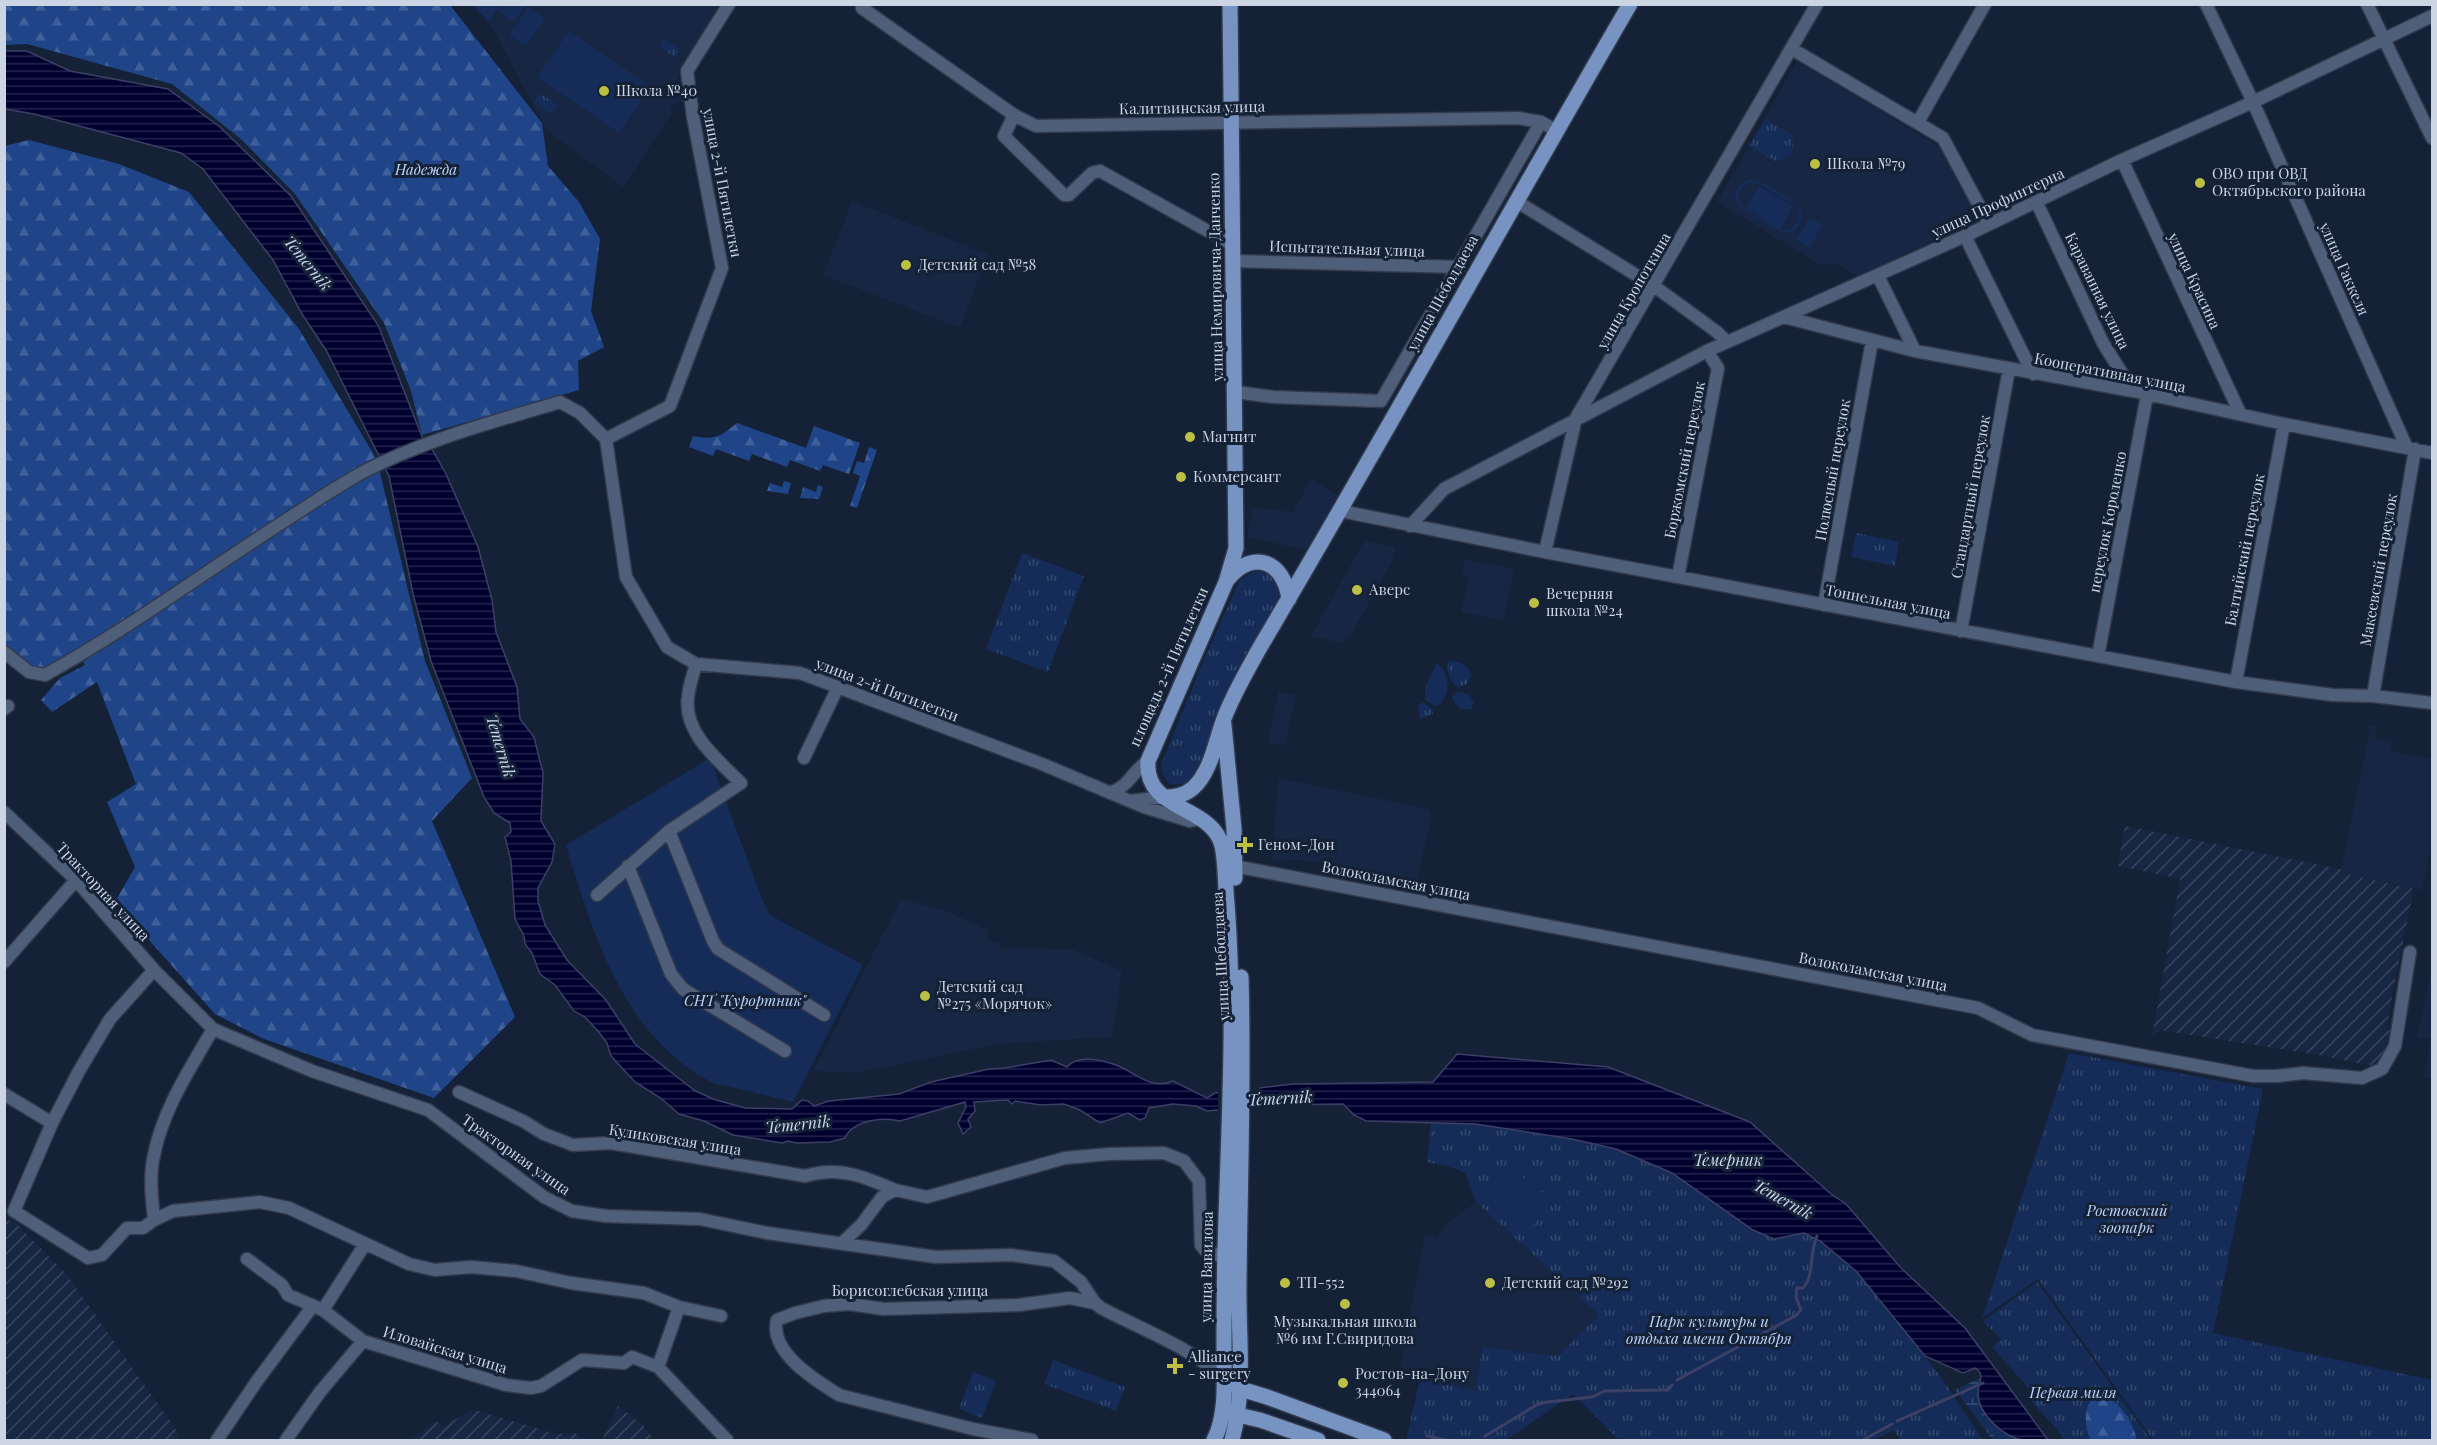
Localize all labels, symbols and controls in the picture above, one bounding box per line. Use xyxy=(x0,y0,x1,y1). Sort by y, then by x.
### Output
place label: Школа №40 xyxy=(616,80,697,100)
marker: Школа №40 xyxy=(597,84,611,98)
street label: Калитвинская улица xyxy=(1119,96,1266,118)
street label: улица 2-й Пятилетки xyxy=(699,106,747,259)
place label: Школа №79 xyxy=(1827,153,1906,173)
marker: Школа №79 xyxy=(1808,157,1822,171)
park label: Надежда xyxy=(394,159,457,179)
street label: улица Профинтерна xyxy=(1927,162,2068,242)
place label: ОВО при ОВД Октябрьского района xyxy=(2212,163,2366,200)
street label: улица Немировича-Данченко xyxy=(1203,173,1227,382)
marker: ОВО при ОВД Октябрьского района xyxy=(2193,176,2207,190)
street label: улица Гаккеля xyxy=(2315,218,2374,318)
street label: улица Кропоткина xyxy=(1591,228,1675,353)
street label: улица Красина xyxy=(2163,228,2226,332)
street label: Караванная улица xyxy=(2061,229,2135,353)
water label: Temernik xyxy=(280,231,337,295)
street label: улица Шеболдаева xyxy=(1402,231,1482,355)
street label: Испытательная улица xyxy=(1269,235,1426,261)
place label: Детский сад №58 xyxy=(918,254,1037,274)
marker: Детский сад №58 xyxy=(899,258,913,272)
street label: Кооперативная улица xyxy=(2033,347,2188,397)
street label: Боржомский переулок xyxy=(1659,379,1709,540)
street label: Полюсный переулок xyxy=(1810,397,1854,542)
street label: Стандартный переулок xyxy=(1946,413,1994,580)
place label: Магнит xyxy=(1202,426,1256,446)
marker: Магнит xyxy=(1183,430,1197,444)
street label: переулок Короленко xyxy=(2083,449,2131,594)
place label: Коммерсант xyxy=(1193,466,1281,486)
marker: Коммерсант xyxy=(1174,470,1188,484)
street label: Балтийский переулок xyxy=(2219,472,2269,628)
street label: Макеевский переулок xyxy=(2355,492,2401,648)
place label: Аверс xyxy=(1368,579,1410,599)
street label: Тоннельная улица xyxy=(1824,579,1953,623)
marker: Аверс xyxy=(1350,583,1364,597)
place label: Вечерняя школа №24 xyxy=(1546,583,1623,620)
street label: площадь 2-й Пятилетки xyxy=(1124,584,1212,749)
marker: Вечерняя школа №24 xyxy=(1527,596,1541,610)
street label: улица 2-й Пятилетки xyxy=(812,652,962,726)
water label: Temernik xyxy=(482,712,521,780)
place label: Геном-Дон xyxy=(1258,834,1335,854)
marker: Геном-Дон xyxy=(1236,836,1254,854)
street label: Тракторная улица xyxy=(53,838,155,945)
street label: Волоколамская улица xyxy=(1320,856,1473,904)
street label: улица Шеболдаева xyxy=(1207,890,1233,1022)
street label: Волоколамская улица xyxy=(1797,947,1950,995)
place label: Детский сад №275 «Морячок» xyxy=(937,976,1053,1013)
marker: Детский сад №275 «Морячок» xyxy=(918,989,932,1003)
park label: СНТ "Курортник" xyxy=(684,990,808,1010)
water label: Temernik xyxy=(1247,1085,1313,1110)
street label: Тракторная улица xyxy=(458,1109,575,1199)
water label: Temernik xyxy=(764,1110,831,1137)
street label: Куликовская улица xyxy=(608,1119,743,1159)
water label: Темерник xyxy=(1693,1149,1763,1170)
water label: Temernik xyxy=(1750,1174,1817,1224)
park label: Ростовский зоопарк xyxy=(2085,1200,2168,1237)
street label: улица Вавилова xyxy=(1195,1211,1217,1324)
place label: ТП-552 xyxy=(1297,1272,1345,1292)
place label: Детский сад №292 xyxy=(1502,1272,1628,1292)
marker: ТП-552 xyxy=(1278,1276,1292,1290)
marker: Детский сад №292 xyxy=(1483,1276,1497,1290)
street label: Борисоглебская улица xyxy=(832,1280,989,1300)
marker: Музыкальная школа №6 им Г.Свиридова xyxy=(1338,1297,1352,1311)
place label: Музыкальная школа №6 им Г.Свиридова xyxy=(1273,1311,1417,1348)
park label: Парк культуры и отдыха имени Октября xyxy=(1626,1311,1792,1348)
street label: Иловайская улица xyxy=(381,1321,510,1378)
place label: Alliance - surgery xyxy=(1187,1346,1251,1383)
marker: Alliance - surgery xyxy=(1166,1357,1184,1375)
place label: Ростов-на-Дону 344064 xyxy=(1355,1363,1470,1400)
marker: Ростов-на-Дону 344064 xyxy=(1336,1376,1350,1390)
park label: Первая миля xyxy=(2029,1382,2116,1402)

